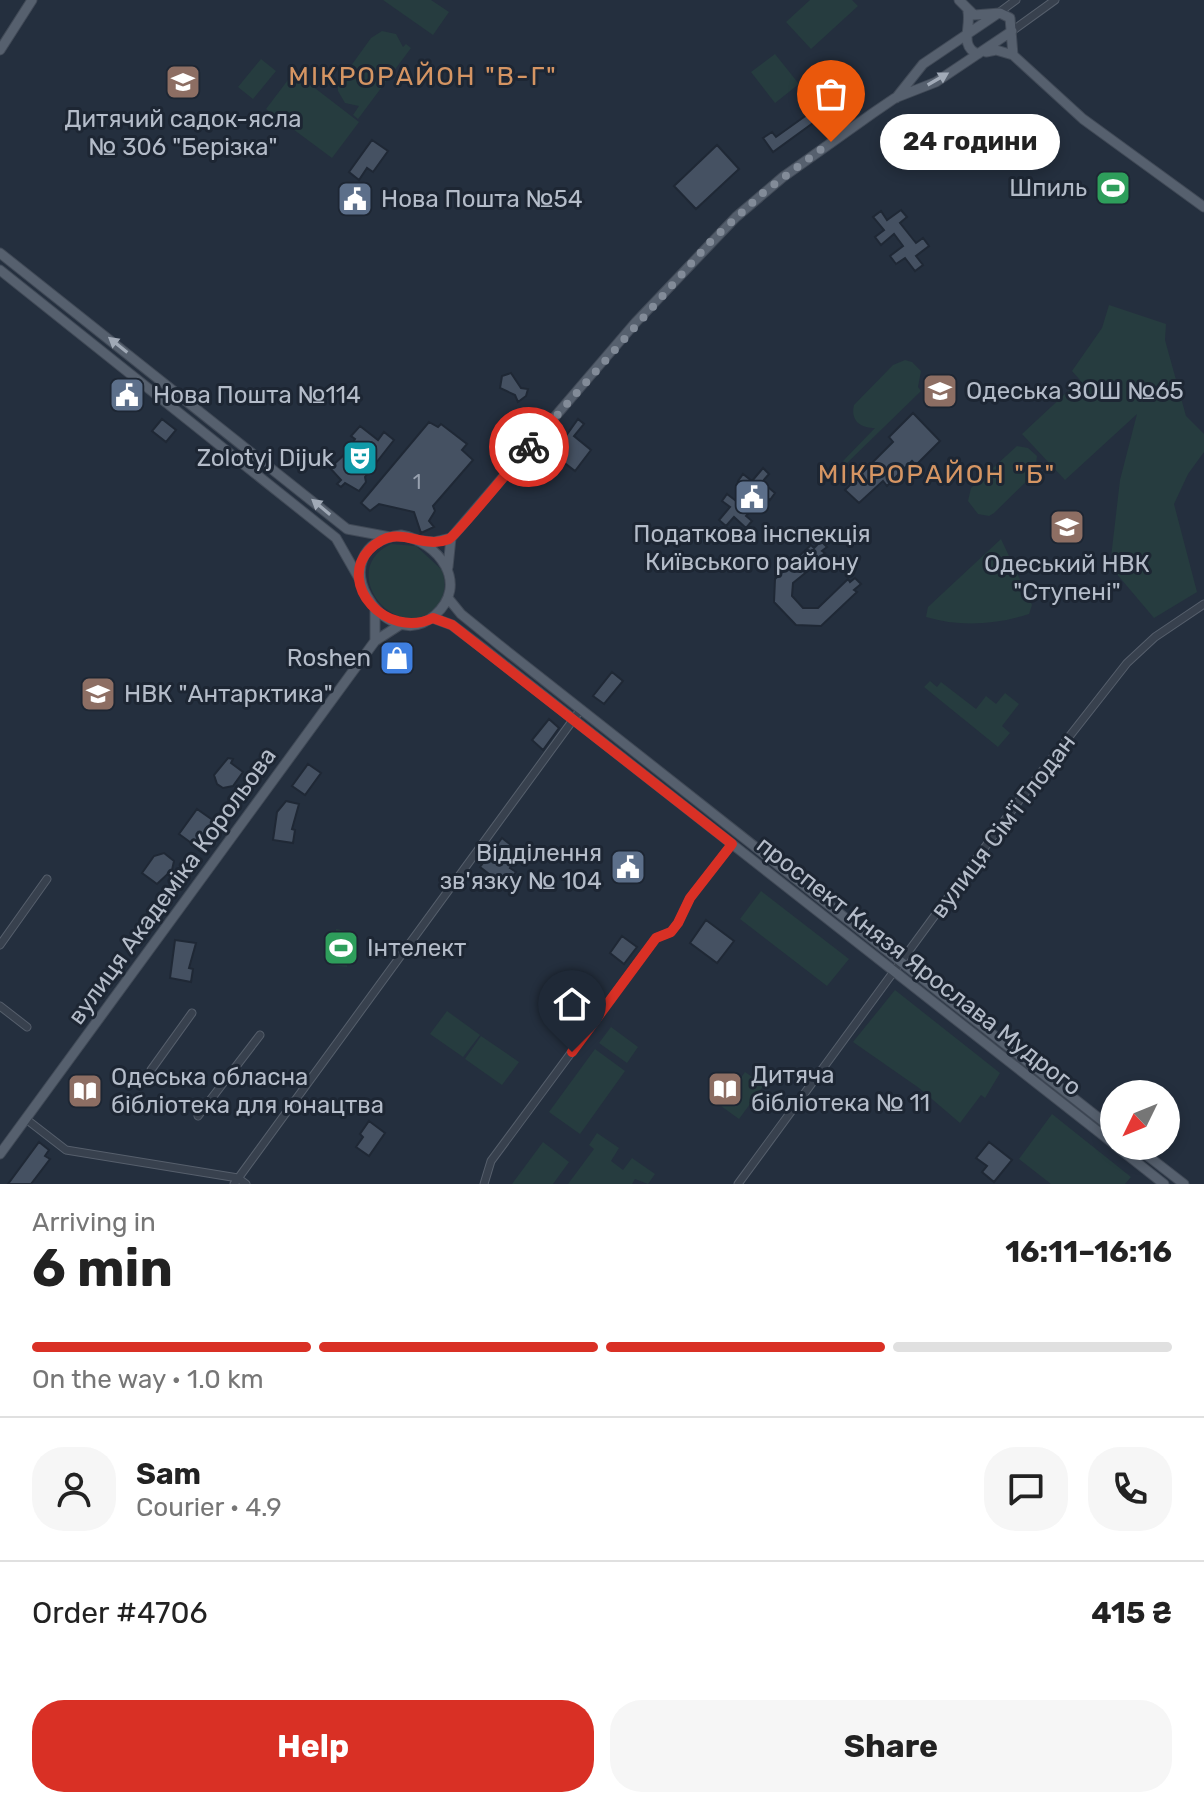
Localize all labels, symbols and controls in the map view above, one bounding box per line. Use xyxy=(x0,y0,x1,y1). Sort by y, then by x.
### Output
pin xyxy=(797,60,865,142)
district label: МІКРОРАЙОН "В-Г" xyxy=(288,61,558,92)
school or university icon: Дитячий садок-ясла № 306 "Берізка" xyxy=(164,63,202,101)
icon: bag xyxy=(809,72,853,116)
one-way arrow xyxy=(927,72,950,86)
place label: Дитячий садок-ясла № 306 "Берізка" xyxy=(65,105,301,161)
callout: 24 години xyxy=(879,114,1059,170)
text: 24 години xyxy=(903,126,1037,157)
sports icon: Шпиль xyxy=(1094,169,1132,207)
place label: Шпиль xyxy=(1009,174,1087,202)
public building icon: Нова Пошта №54 xyxy=(336,180,374,218)
place label: Нова Пошта №54 xyxy=(381,185,583,213)
one-way arrow xyxy=(107,336,128,353)
school or university icon: Одеська ЗОШ №65 xyxy=(921,372,959,410)
public building icon: Нова Пошта №114 xyxy=(108,376,146,414)
place label: Одеська ЗОШ №65 xyxy=(966,377,1184,405)
place label: Нова Пошта №114 xyxy=(153,381,361,409)
courier xyxy=(489,407,569,487)
icon: bike xyxy=(507,425,551,469)
theatre icon: Zolotyj Dijuk xyxy=(341,439,379,477)
place label: Zolotyj Dijuk xyxy=(197,444,335,472)
district label: МІКРОРАЙОН "Б" xyxy=(818,459,1056,490)
house number: 1 xyxy=(413,470,421,494)
public building icon: Податкова інспекція Київського району xyxy=(733,478,771,516)
one-way arrow xyxy=(311,499,331,516)
school or university icon: Одеський НВК "Ступені" xyxy=(1048,508,1086,546)
place label: Податкова інспекція Київського району xyxy=(633,520,871,576)
place label: Одеський НВК "Ступені" xyxy=(984,550,1150,606)
shop icon: Roshen xyxy=(378,639,416,677)
place label: Roshen xyxy=(287,644,371,672)
school or university icon: НВК "Антарктика" xyxy=(79,675,117,713)
place label: НВК "Антарктика" xyxy=(124,680,333,708)
street label: вулиця Сім'ї Глодан xyxy=(925,729,1081,923)
street label: вулиця Академіка Корольова xyxy=(62,742,282,1030)
street label: проспект Князя Ярослава Мудрого xyxy=(751,831,1087,1101)
place label: Відділення зв'язку № 104 xyxy=(440,839,602,895)
public building icon: Відділення зв'язку № 104 xyxy=(609,848,647,886)
sports icon: Інтелект xyxy=(322,929,360,967)
place label: Інтелект xyxy=(367,934,466,962)
pin xyxy=(538,970,606,1052)
icon: home xyxy=(550,982,594,1026)
place label: Дитяча бібліотека № 11 xyxy=(751,1061,930,1117)
place label: Одеська обласна бібліотека для юнацтва xyxy=(111,1063,384,1119)
library icon: Дитяча бібліотека № 11 xyxy=(706,1070,744,1108)
library icon: Одеська обласна бібліотека для юнацтва xyxy=(66,1072,104,1110)
north arrow xyxy=(1100,1080,1180,1160)
map controls xyxy=(1100,1080,1180,1160)
text: Arriving in xyxy=(32,1207,156,1238)
text: 16:11–16:16 xyxy=(1005,1234,1172,1270)
text: 6 min xyxy=(32,1237,173,1299)
text: On the way · 1.0 km xyxy=(32,1364,264,1395)
button: person xyxy=(32,1447,116,1531)
button: chat xyxy=(984,1447,1068,1531)
button: phone xyxy=(1088,1447,1172,1531)
text: Sam xyxy=(136,1456,201,1492)
text: Courier · 4.9 xyxy=(136,1492,282,1523)
text: Order #4706 xyxy=(32,1595,208,1631)
text: 415 ₴ xyxy=(1091,1595,1172,1631)
button: Help xyxy=(32,1700,594,1792)
button: Share xyxy=(610,1700,1172,1792)

